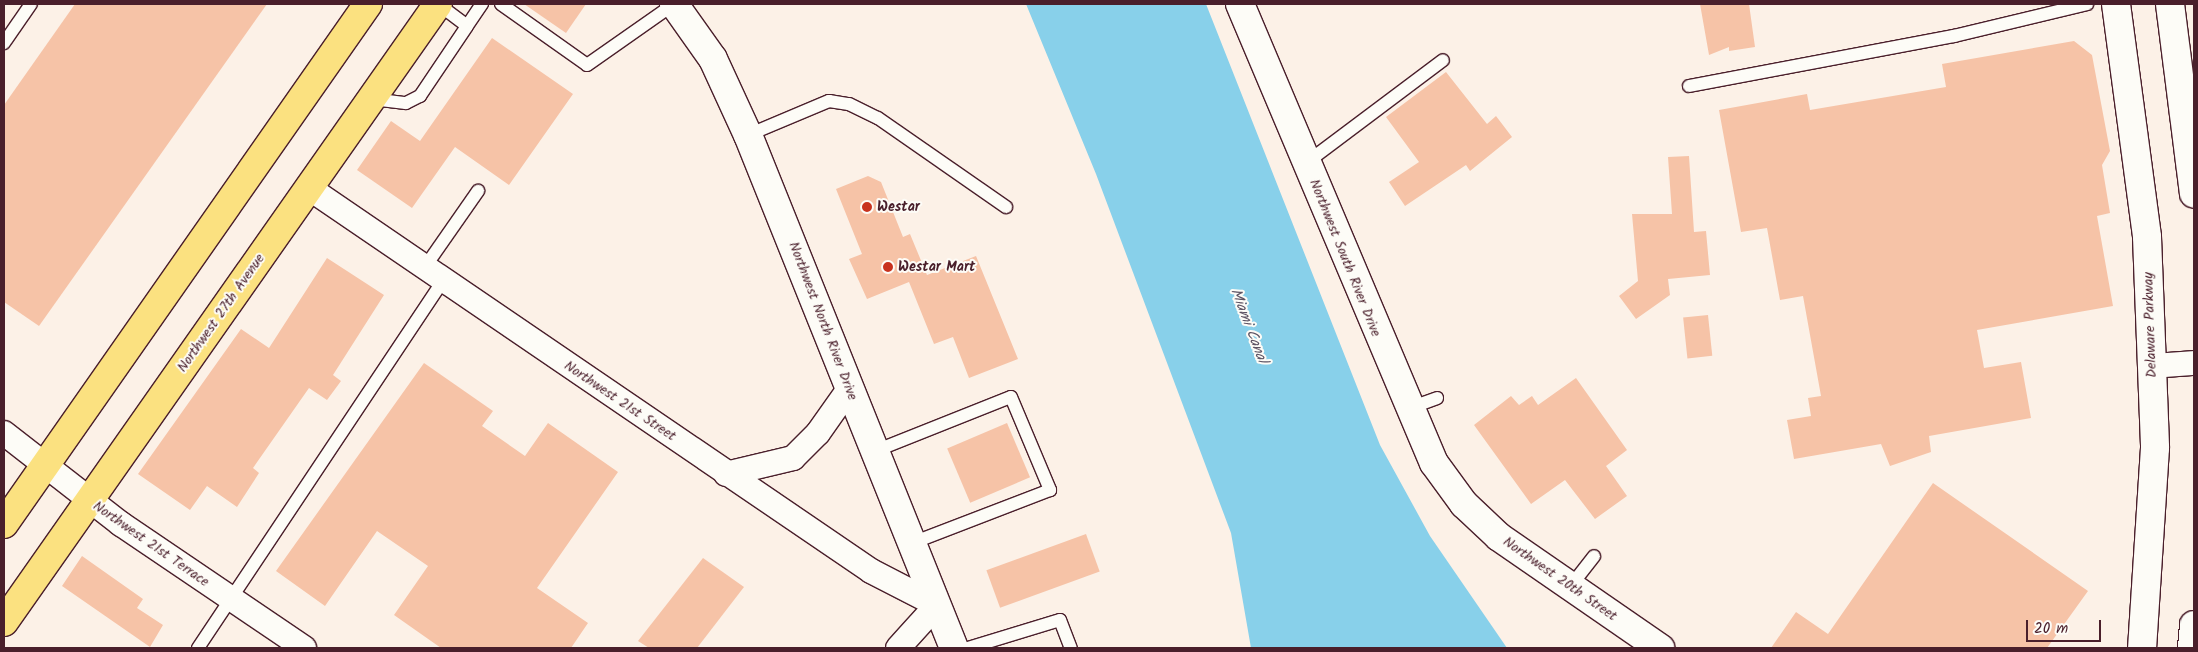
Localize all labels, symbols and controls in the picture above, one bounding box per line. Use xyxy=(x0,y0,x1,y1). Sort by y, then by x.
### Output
street label: Northwest South River Drive xyxy=(1306,177,1384,339)
place label: Westar xyxy=(877,199,920,215)
marker: Westar xyxy=(861,201,873,213)
street label: Northwest North River Drive xyxy=(785,239,861,403)
street label: Northwest 27th Avenue xyxy=(174,251,268,375)
place label: Westar Mart xyxy=(898,259,975,275)
marker: Westar Mart xyxy=(882,261,894,273)
street label: Delaware Parkway xyxy=(2140,272,2160,378)
water label: Miami Canal xyxy=(1225,286,1271,366)
street label: Northwest 21st Street xyxy=(561,357,679,445)
street label: Northwest 21st Terrace xyxy=(90,498,212,590)
street label: Northwest 20th Street xyxy=(1500,533,1620,625)
scale bar xyxy=(2028,610,2103,642)
text: 20 m xyxy=(2034,617,2068,641)

